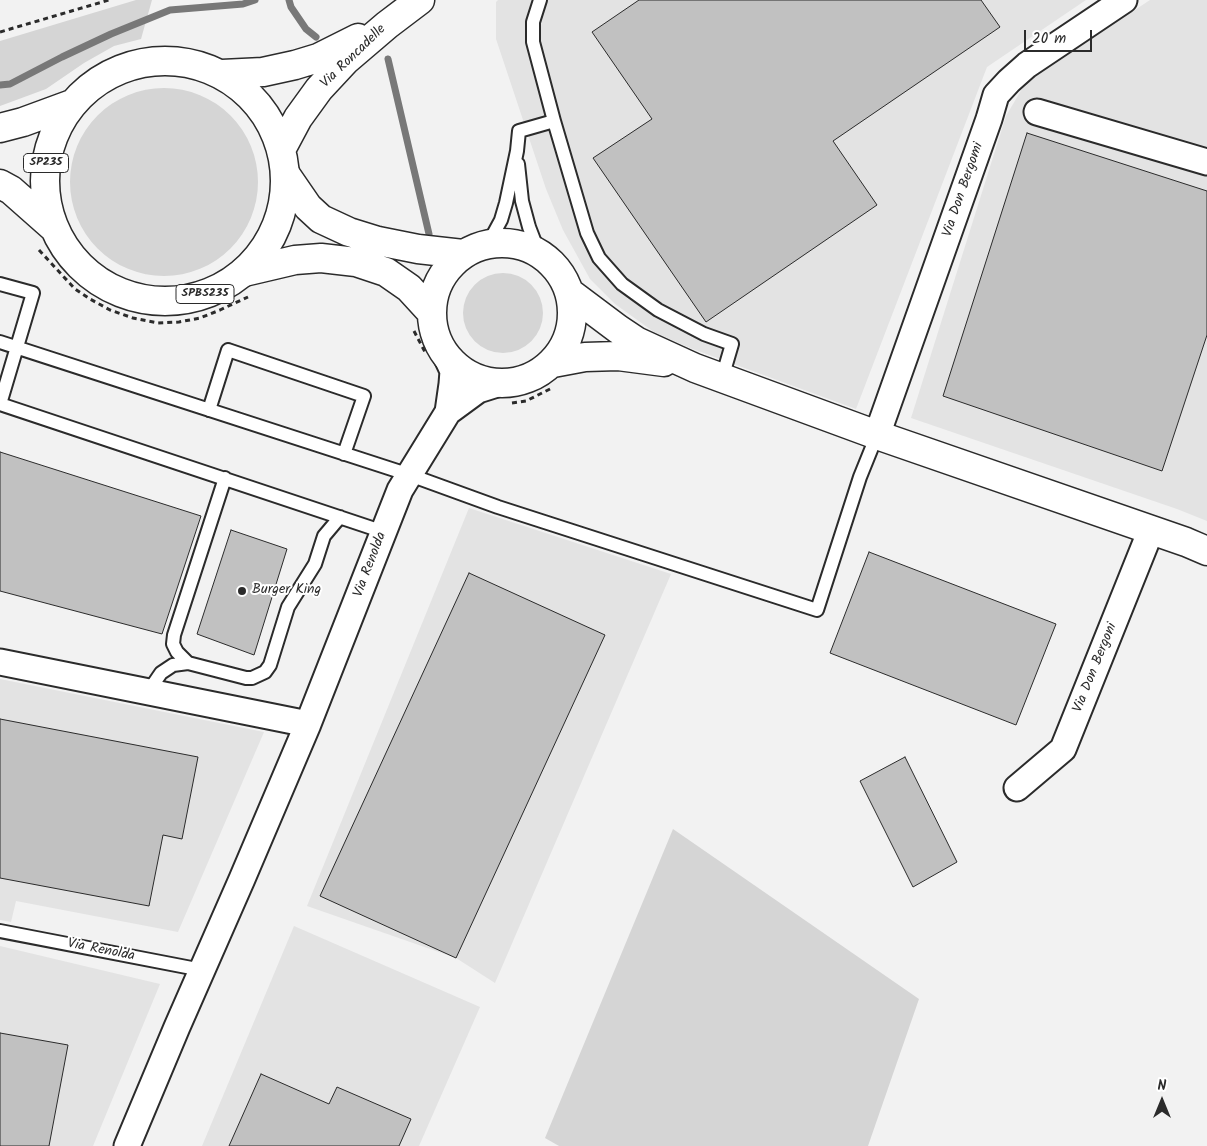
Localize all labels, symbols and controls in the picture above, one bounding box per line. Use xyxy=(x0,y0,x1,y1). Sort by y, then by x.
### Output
scale bar xyxy=(1027,20,1094,52)
street label: Via Roncadelle xyxy=(318,22,390,92)
text: 20 m xyxy=(1032,27,1066,51)
street label: Via Don Bergomi xyxy=(940,141,988,239)
road number: SP235 xyxy=(23,154,68,172)
road number: SPBS235 xyxy=(176,284,234,304)
street label: Via Renolda xyxy=(351,530,391,600)
place label: Burger King xyxy=(252,583,321,599)
marker: Burger King xyxy=(236,585,248,597)
street label: Via Don Bergoni xyxy=(1070,621,1122,715)
street label: Via Renolda xyxy=(66,936,136,966)
text: N xyxy=(1158,1075,1166,1097)
north arrow xyxy=(1137,1076,1187,1126)

